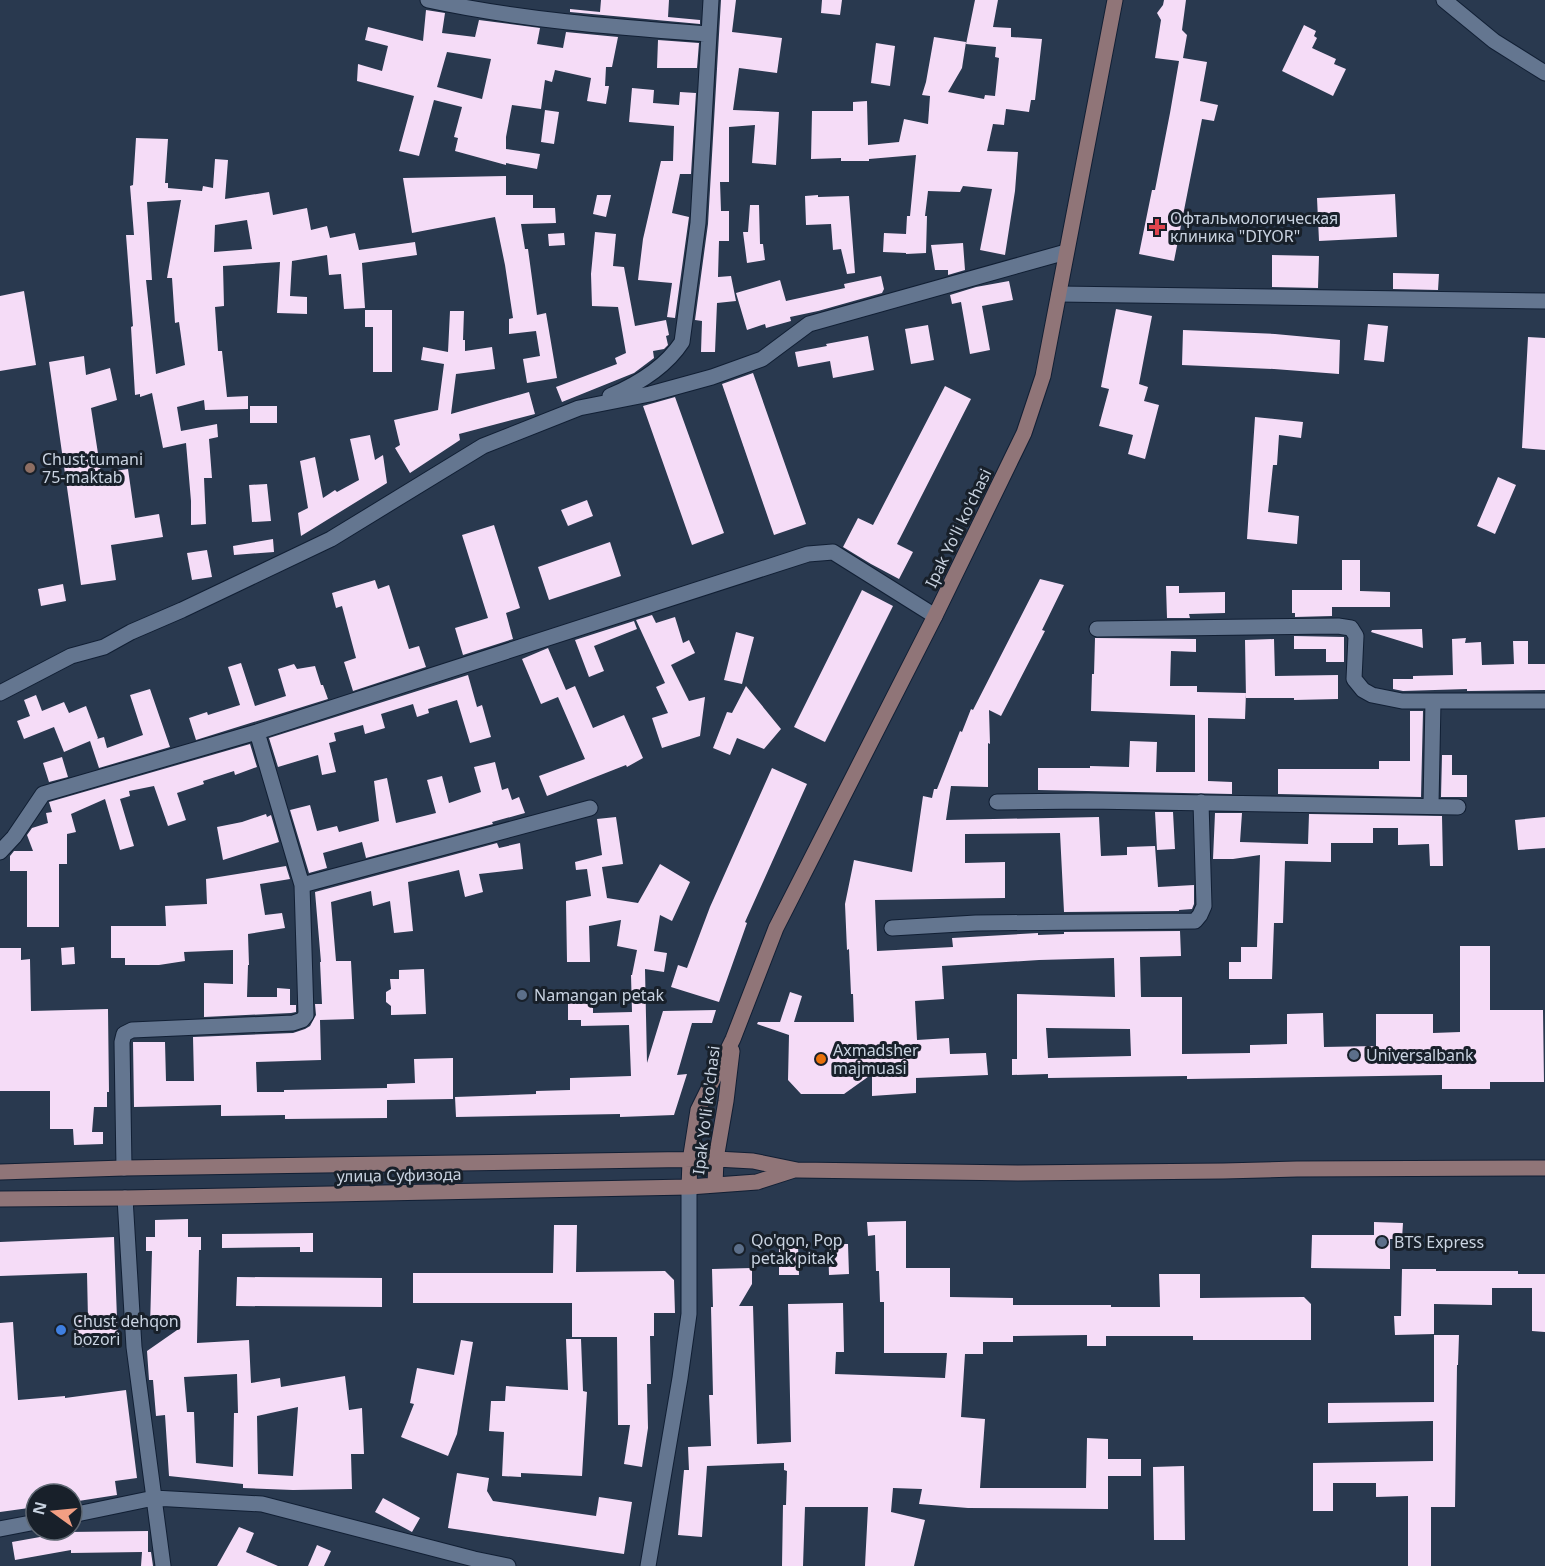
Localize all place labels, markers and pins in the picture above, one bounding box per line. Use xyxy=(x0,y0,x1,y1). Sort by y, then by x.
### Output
place label: Офтальмологическая клиника "DIYOR" xyxy=(1170,207,1338,247)
marker: Офтальмологическая клиника "DIYOR" xyxy=(1148,218,1166,236)
place label: Chust tumani 75-maktab xyxy=(42,448,143,488)
marker: Chust tumani 75-maktab xyxy=(23,461,37,475)
place label: Namangan petak xyxy=(534,984,664,1006)
marker: Namangan petak xyxy=(515,988,529,1002)
place label: Axmadsher majmuasi xyxy=(833,1039,919,1079)
place label: Universalbank xyxy=(1366,1044,1474,1066)
marker: Universalbank xyxy=(1347,1048,1361,1062)
marker: Axmadsher majmuasi xyxy=(814,1052,828,1066)
place label: Qo'qon, Pop petak pitak xyxy=(751,1229,843,1269)
place label: BTS Express xyxy=(1394,1231,1484,1253)
marker: BTS Express xyxy=(1375,1235,1389,1249)
marker: Qo'qon, Pop petak pitak xyxy=(732,1242,746,1256)
place label: Chust dehqon bozori xyxy=(73,1310,179,1350)
marker: Chust dehqon bozori xyxy=(54,1323,68,1337)

